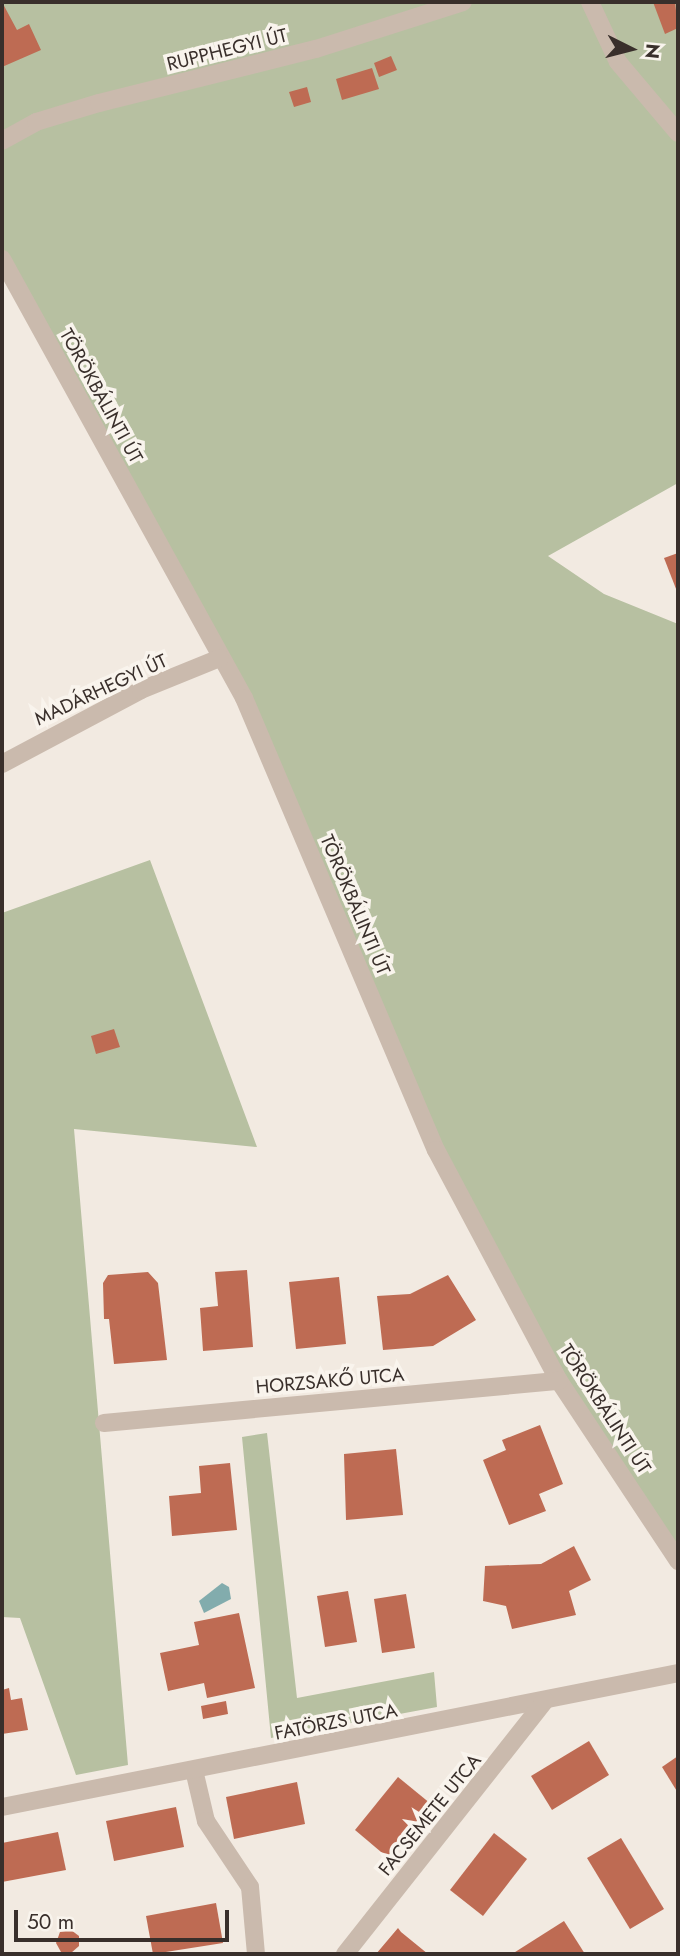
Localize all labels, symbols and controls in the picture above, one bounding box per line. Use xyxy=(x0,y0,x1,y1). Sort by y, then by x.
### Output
north arrow xyxy=(596,14,666,84)
street label: RUPPHEGYI ÚT xyxy=(164,24,290,76)
text: N xyxy=(638,42,667,60)
street label: TÖRÖKBÁLINTI ÚT xyxy=(55,325,147,467)
street label: MADÁRHEGYI ÚT xyxy=(31,649,171,731)
street label: TÖRÖKBÁLINTI ÚT xyxy=(315,832,395,978)
street label: TÖRÖKBÁLINTI ÚT xyxy=(555,1340,655,1478)
street label: HORZSAKŐ UTCA xyxy=(255,1363,405,1399)
street label: FATÖRZS UTCA xyxy=(273,1699,399,1745)
street label: FACSEMETE UTCA xyxy=(374,1750,486,1880)
scale bar xyxy=(18,1896,233,1940)
text: 50 m xyxy=(27,1907,74,1937)

